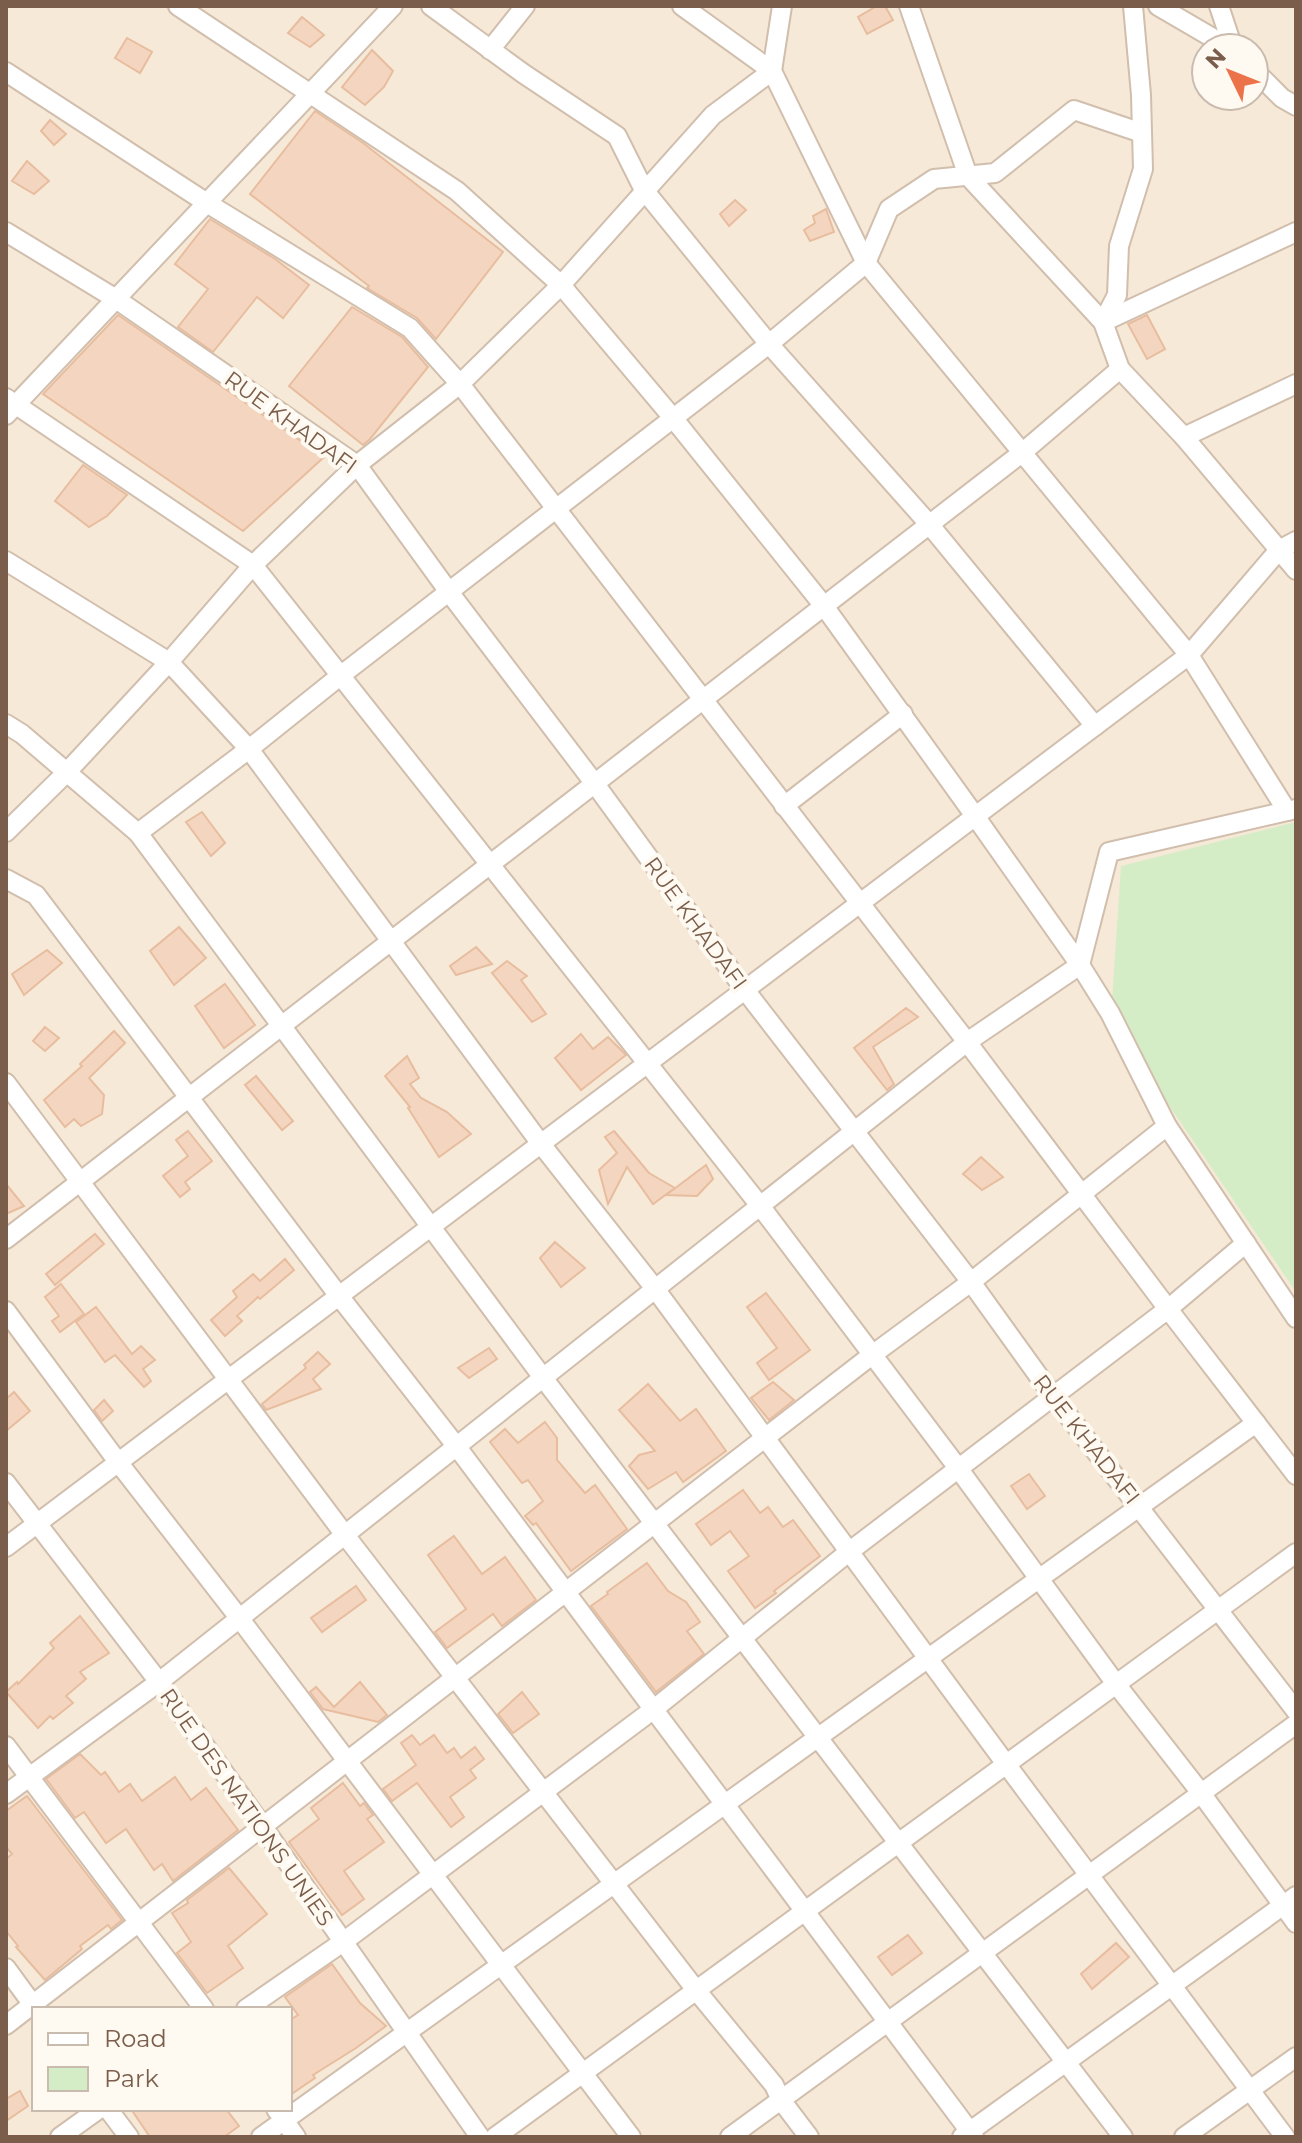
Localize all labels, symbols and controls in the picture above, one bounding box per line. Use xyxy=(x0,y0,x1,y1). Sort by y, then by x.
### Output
north arrow xyxy=(1190,32,1270,112)
text: N xyxy=(1200,43,1232,74)
street label: RUE KHADAFI xyxy=(219,365,362,480)
street label: RUE KHADAFI xyxy=(638,852,753,995)
street label: RUE KHADAFI xyxy=(1028,1369,1146,1510)
street label: RUE DES NATIONS UNIES xyxy=(154,1683,339,1931)
legend xyxy=(32,2007,292,2111)
text: Road xyxy=(104,2024,167,2053)
text: Park xyxy=(104,2064,159,2093)

